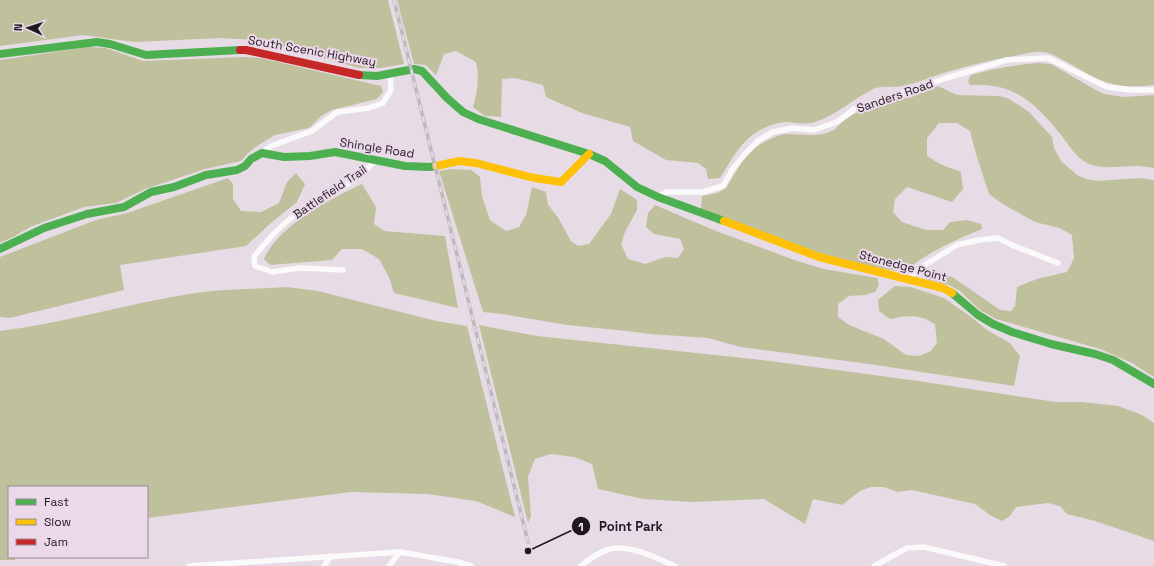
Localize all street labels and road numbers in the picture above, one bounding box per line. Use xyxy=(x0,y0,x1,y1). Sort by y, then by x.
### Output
street label: South Scenic Highway xyxy=(247,32,377,70)
street label: Sanders Road xyxy=(855,75,935,117)
street label: Shingle Road xyxy=(339,134,415,162)
street label: Battlefield Trail xyxy=(290,161,370,223)
street label: Stonedge Point xyxy=(857,247,949,285)

